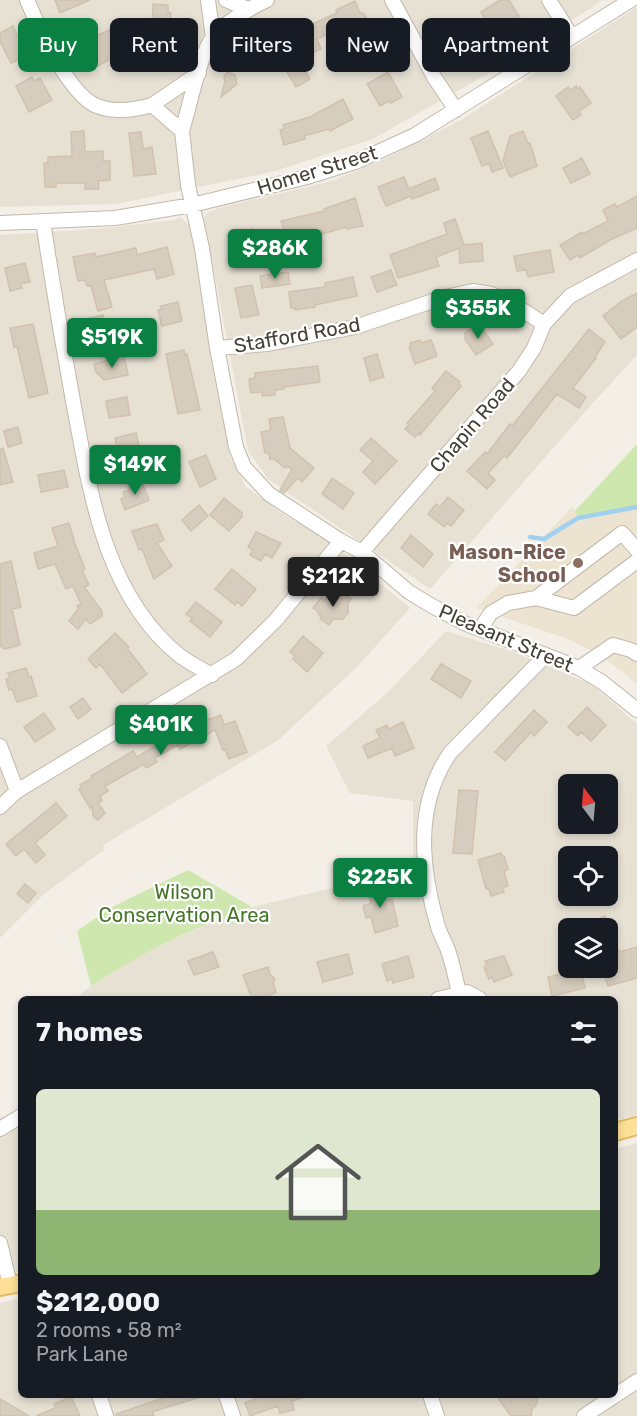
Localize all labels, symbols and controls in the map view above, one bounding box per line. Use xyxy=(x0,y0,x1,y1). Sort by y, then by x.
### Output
chip: Buy xyxy=(18,18,98,72)
chip: Rent xyxy=(110,18,198,72)
chip: Filters xyxy=(210,18,314,72)
chip: New xyxy=(326,18,410,72)
chip: Apartment xyxy=(422,18,570,72)
street label: Homer Street xyxy=(254,140,380,200)
pin: $286K xyxy=(233,229,317,280)
text: $286K xyxy=(242,236,308,260)
pin: $355K xyxy=(436,289,520,340)
text: $355K xyxy=(445,296,511,320)
street label: Stafford Road xyxy=(232,312,362,358)
pin: $519K xyxy=(70,318,154,369)
text: $519K xyxy=(81,325,143,349)
street label: Chapin Road xyxy=(424,373,520,477)
pin: $149K xyxy=(93,445,177,496)
text: $149K xyxy=(104,452,166,476)
place label: Mason-Rice School xyxy=(449,540,566,587)
marker: Mason-Rice School xyxy=(571,556,585,570)
pin: $212K xyxy=(291,557,375,608)
text: $212K xyxy=(302,564,364,588)
street label: Pleasant Street xyxy=(435,599,577,677)
pin: $401K xyxy=(119,705,203,756)
text: $401K xyxy=(129,712,193,736)
north arrow xyxy=(558,774,618,834)
map controls xyxy=(558,774,618,978)
button: locate xyxy=(558,846,618,906)
pin: $225K xyxy=(338,858,422,909)
text: $225K xyxy=(347,865,413,889)
park label: Wilson Conservation Area xyxy=(98,880,270,927)
button: layers xyxy=(558,918,618,978)
icon: filters xyxy=(567,1016,600,1049)
text: 7 homes xyxy=(36,1017,143,1048)
icon: home xyxy=(264,1128,372,1236)
text: $212,000 xyxy=(36,1287,160,1318)
text: 2 rooms · 58 m² xyxy=(36,1318,182,1342)
text: Park Lane xyxy=(36,1342,128,1366)

